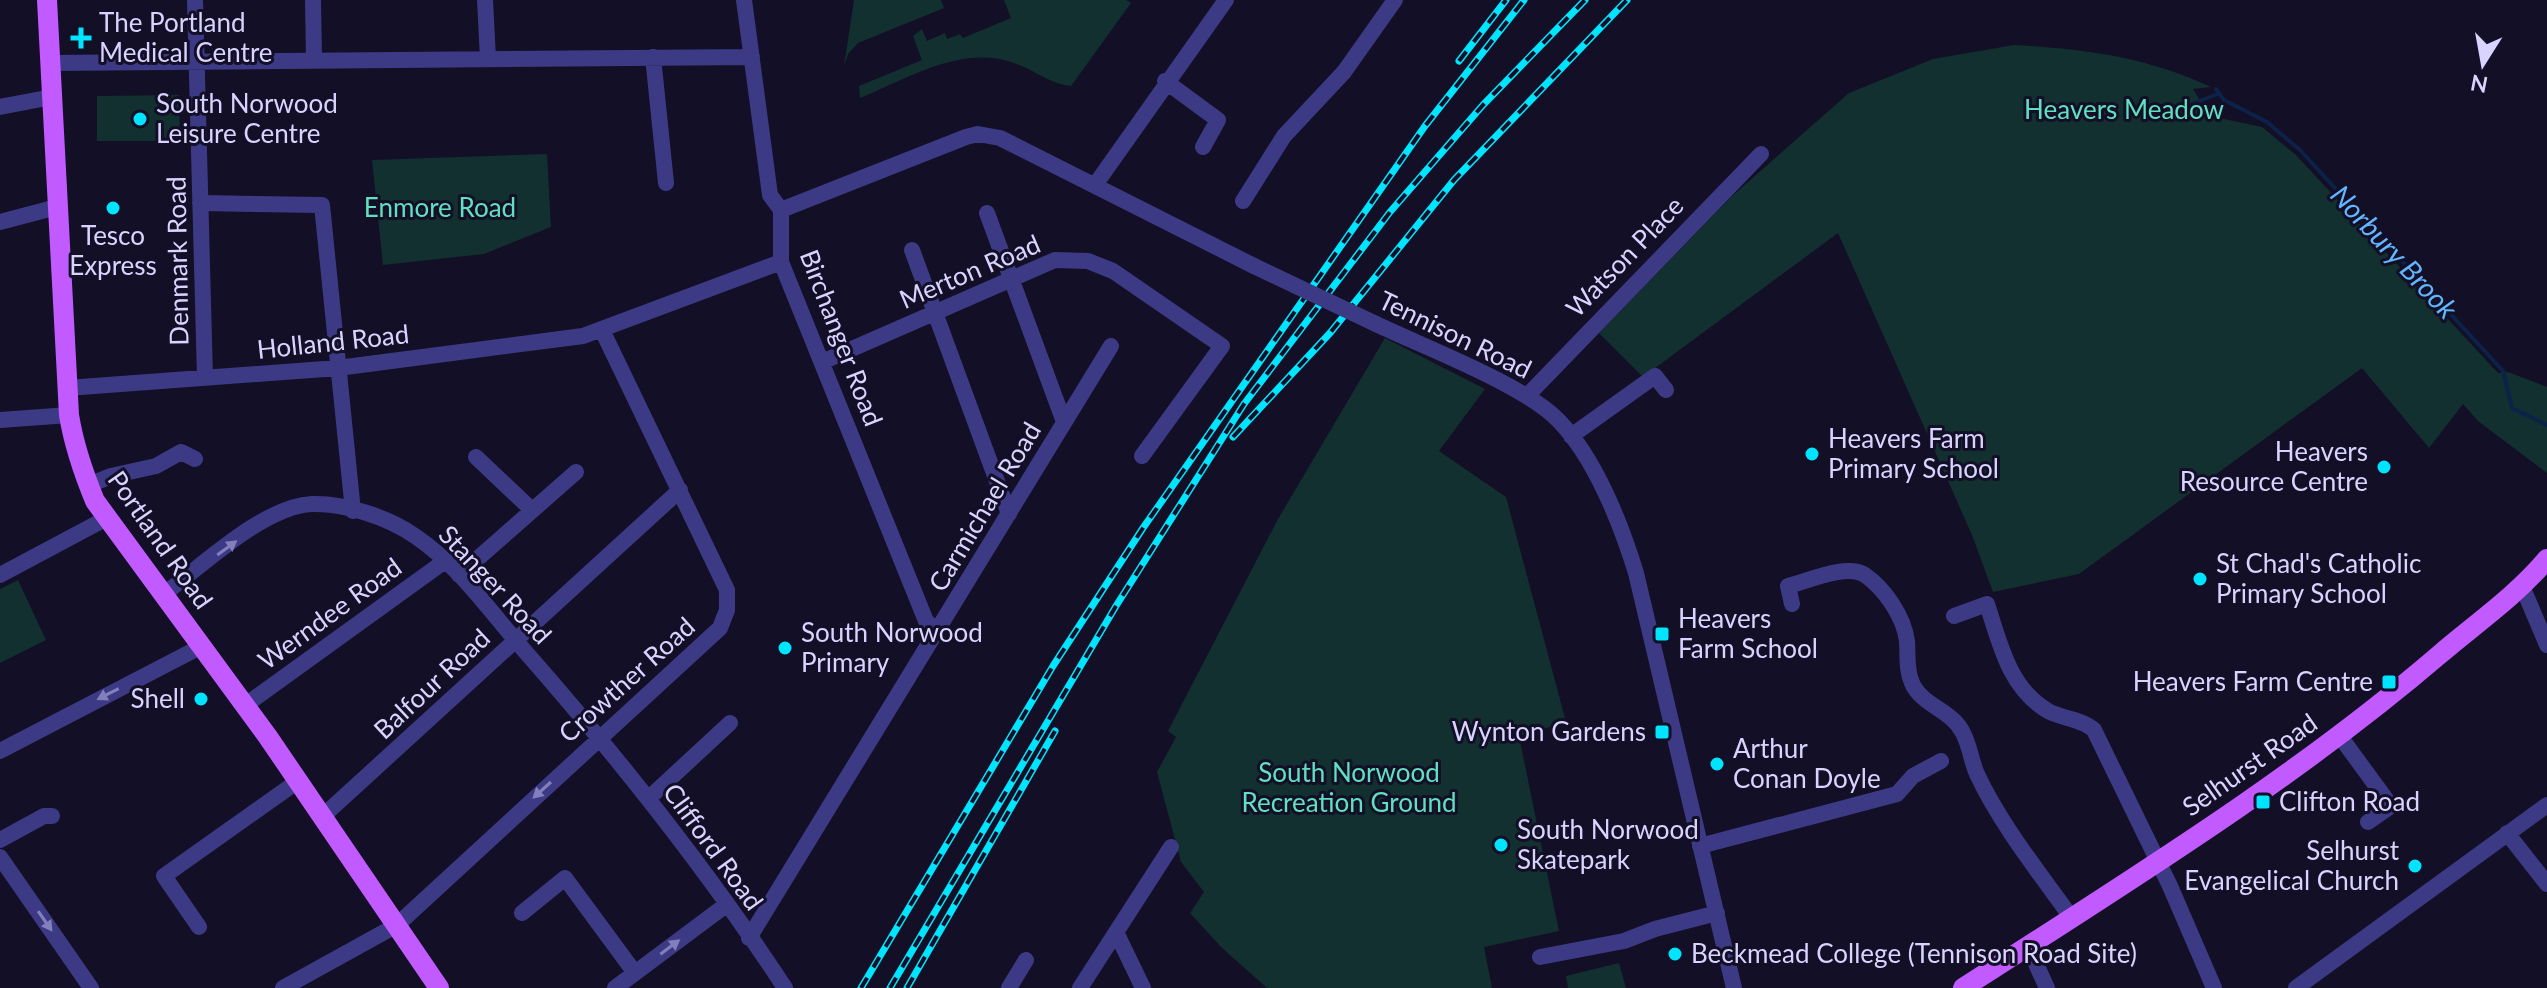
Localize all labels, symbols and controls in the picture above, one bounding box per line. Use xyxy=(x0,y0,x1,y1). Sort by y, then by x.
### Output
place label: The Portland Medical Centre xyxy=(99,6,273,68)
north arrow xyxy=(2443,24,2523,104)
marker: The Portland Medical Centre xyxy=(70,27,92,49)
text: N xyxy=(2468,69,2490,99)
place label: South Norwood Leisure Centre xyxy=(156,87,338,149)
park label: Heavers Meadow xyxy=(2024,93,2224,125)
marker: South Norwood Leisure Centre xyxy=(131,110,149,128)
street label: Denmark Road xyxy=(160,176,194,346)
water label: Norbury Brook xyxy=(2324,178,2466,326)
street label: Watson Place xyxy=(1559,189,1690,323)
park label: Enmore Road xyxy=(364,191,516,223)
marker: Tesco Express xyxy=(104,199,122,217)
place label: Tesco Express xyxy=(69,219,157,281)
street label: Merton Road xyxy=(894,227,1045,315)
street label: Birchanger Road xyxy=(794,245,890,430)
street label: Tennison Road xyxy=(1374,283,1537,385)
street label: Holland Road xyxy=(255,317,411,365)
street label: Carmichael Road xyxy=(921,416,1047,597)
place label: Heavers Farm Primary School xyxy=(1828,422,1999,484)
place label: Heavers Resource Centre xyxy=(2180,435,2368,497)
marker: Heavers Farm Primary School xyxy=(1803,445,1821,463)
marker: Heavers Resource Centre xyxy=(2375,458,2393,476)
street label: Portland Road xyxy=(102,464,220,615)
street label: Stanger Road xyxy=(433,518,559,650)
one-way arrow xyxy=(216,541,237,556)
place label: St Chad's Catholic Primary School xyxy=(2216,547,2421,609)
street label: Werndee Road xyxy=(251,550,407,676)
marker: St Chad's Catholic Primary School xyxy=(2191,570,2209,588)
place label: Heavers Farm School xyxy=(1678,602,1818,664)
street label: Crowther Road xyxy=(552,610,701,749)
place label: South Norwood Primary xyxy=(801,616,983,678)
street label: Balfour Road xyxy=(367,621,496,745)
marker: Heavers Farm School xyxy=(1653,625,1671,643)
marker: South Norwood Primary xyxy=(776,639,794,657)
place label: Heavers Farm Centre xyxy=(2133,665,2373,697)
marker: Heavers Farm Centre xyxy=(2380,673,2398,691)
place label: Shell xyxy=(131,682,185,714)
one-way arrow xyxy=(96,688,119,701)
marker: Shell xyxy=(192,690,210,708)
street label: Selhurst Road xyxy=(2176,706,2323,822)
place label: Wynton Gardens xyxy=(1452,715,1646,747)
marker: Wynton Gardens xyxy=(1653,723,1671,741)
place label: Arthur Conan Doyle xyxy=(1733,732,1881,794)
marker: Arthur Conan Doyle xyxy=(1708,755,1726,773)
park label: South Norwood Recreation Ground xyxy=(1242,756,1456,818)
street label: Clifford Road xyxy=(657,777,771,916)
one-way arrow xyxy=(533,780,552,798)
place label: Clifton Road xyxy=(2279,785,2420,817)
marker: Clifton Road xyxy=(2254,793,2272,811)
place label: South Norwood Skatepark xyxy=(1517,813,1699,875)
place label: Selhurst Evangelical Church xyxy=(2184,834,2400,896)
marker: South Norwood Skatepark xyxy=(1492,836,1510,854)
marker: Selhurst Evangelical Church xyxy=(2406,857,2424,875)
one-way arrow xyxy=(36,910,52,932)
place label: Beckmead College (Tennison Road Site) xyxy=(1691,937,2137,969)
one-way arrow xyxy=(660,939,680,955)
marker: Beckmead College (Tennison Road Site) xyxy=(1666,945,1684,963)

